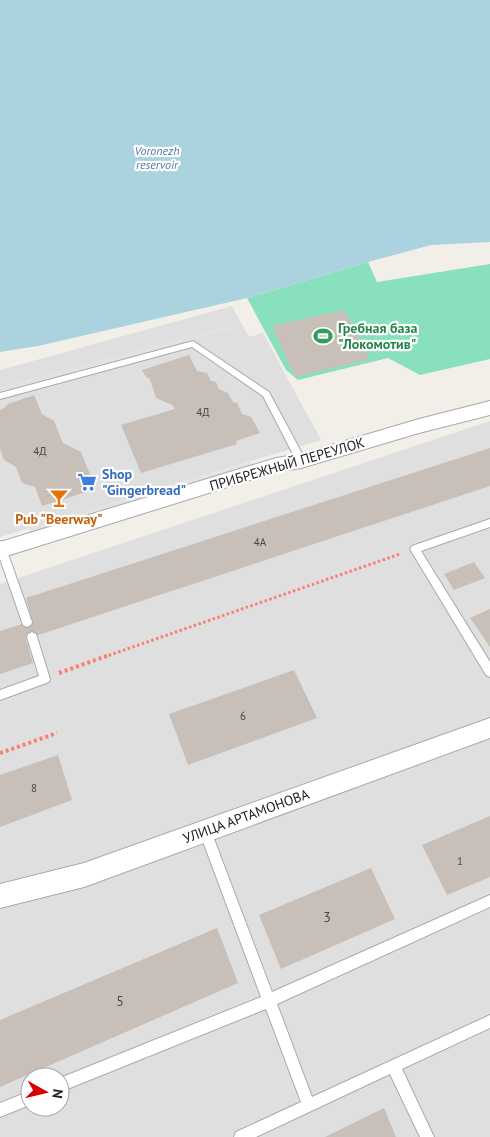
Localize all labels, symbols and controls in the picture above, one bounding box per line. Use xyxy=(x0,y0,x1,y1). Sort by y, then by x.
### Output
water label: Voronezh reservoir xyxy=(134,143,180,172)
place label: Гребная база "Локомотив" xyxy=(338,319,417,353)
sports icon: Гребная база "Локомотив" xyxy=(312,325,334,347)
house number: 4Д xyxy=(196,405,210,419)
street label: ПРИБРЕЖНЫЙ ПЕРЕУЛОК xyxy=(207,433,367,495)
house number: 4Д xyxy=(33,444,47,458)
place label: Shop "Gingerbread" xyxy=(102,465,186,499)
supermarket icon: Shop "Gingerbread" xyxy=(76,471,98,493)
bar icon: Pub "Beerway" xyxy=(48,487,70,509)
place label: Pub "Beerway" xyxy=(15,510,103,528)
house number: 4А xyxy=(254,535,267,549)
house number: 6 xyxy=(240,709,246,723)
house number: 8 xyxy=(31,781,37,795)
street label: УЛИЦА АРТАМОНОВА xyxy=(180,785,312,847)
house number: 1 xyxy=(457,854,463,868)
house number: 3 xyxy=(323,908,331,926)
house number: 5 xyxy=(116,992,124,1010)
north arrow xyxy=(20,1067,70,1117)
text: N xyxy=(48,1088,67,1100)

